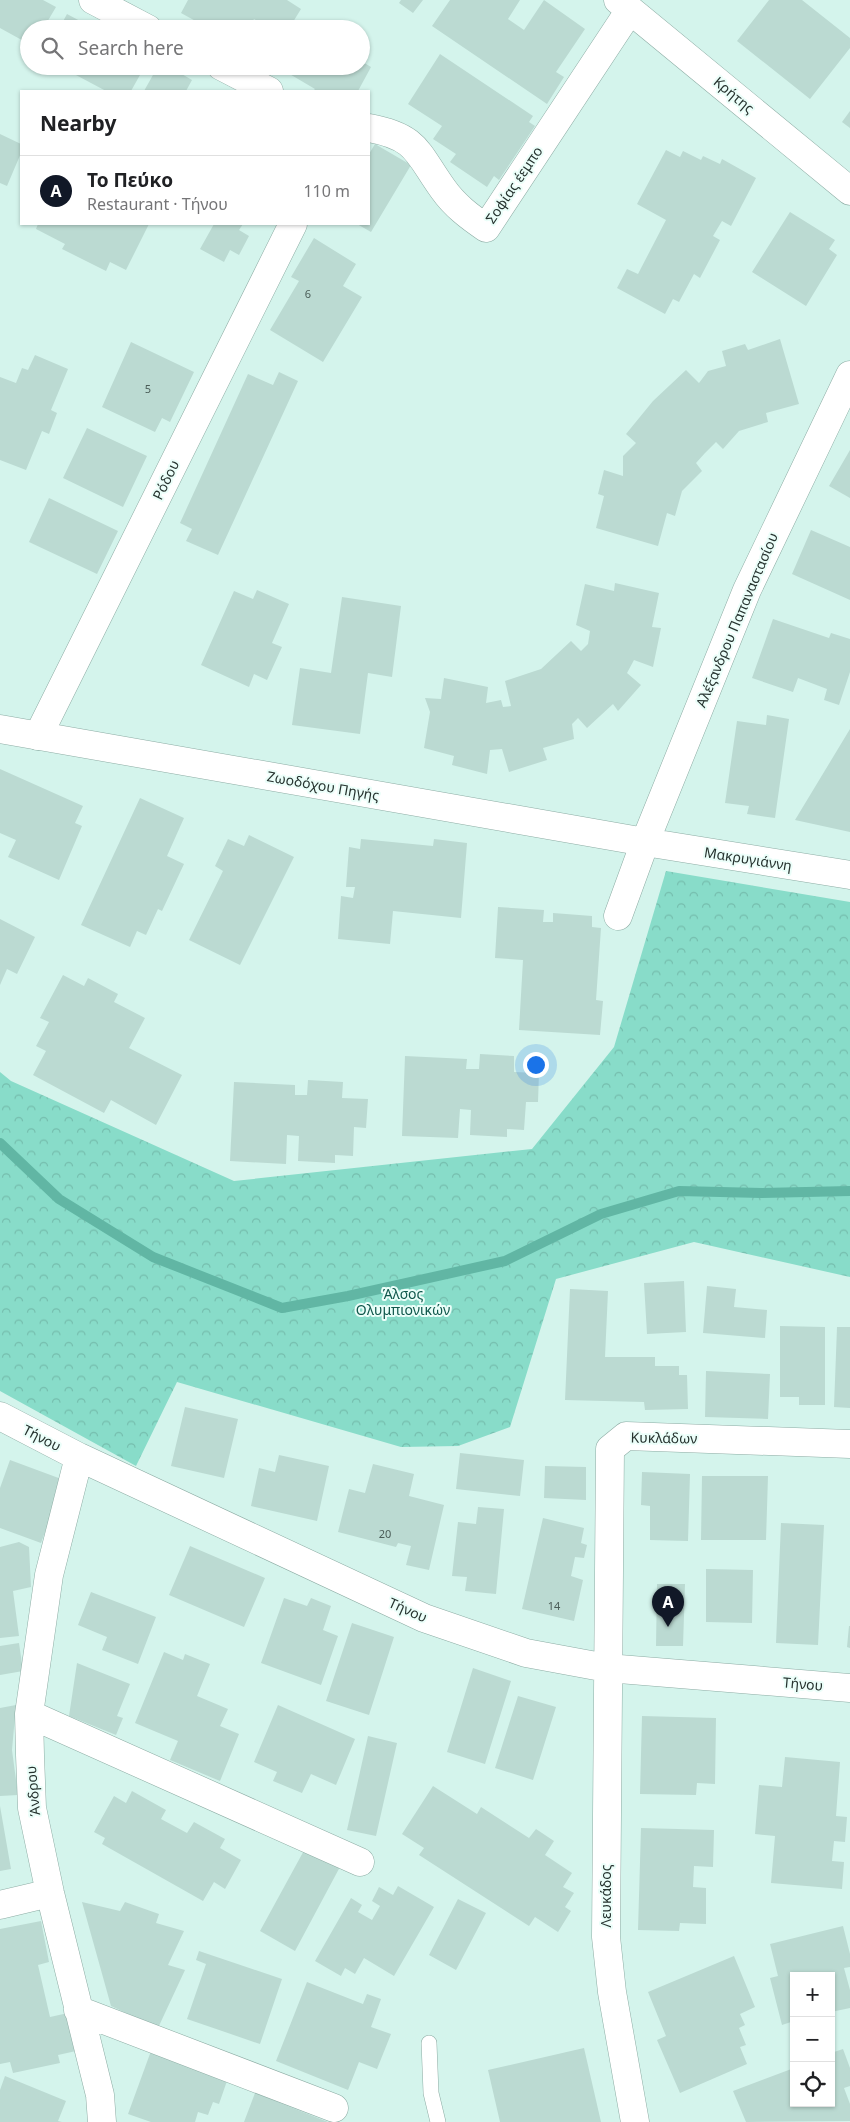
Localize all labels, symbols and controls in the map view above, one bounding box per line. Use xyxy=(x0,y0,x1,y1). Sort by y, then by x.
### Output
search box xyxy=(20,20,370,75)
icon: search xyxy=(38,34,66,62)
text: Search here xyxy=(78,35,184,61)
street label: Κρήτης xyxy=(710,72,759,117)
text: Nearby xyxy=(40,109,116,137)
street label: Σοφίας έεμπο xyxy=(481,142,546,227)
text: Το Πεύκο xyxy=(87,167,173,193)
text: A xyxy=(50,180,62,202)
text: 110 m xyxy=(303,180,350,202)
text: Restaurant · Τήνου xyxy=(87,193,228,215)
house number: 6 xyxy=(305,286,311,301)
house number: 5 xyxy=(145,381,151,396)
street label: Ρόδου xyxy=(148,457,183,503)
street label: Αλέξανδρου Παπαναστασίου xyxy=(691,530,782,710)
street label: Ζωοδόχου Πηγής xyxy=(265,766,381,805)
street label: Μακρυγιάννη xyxy=(703,842,793,875)
your location xyxy=(523,1052,549,1078)
park label: Άλσος Ολυμπιονικών xyxy=(356,1284,450,1319)
street label: Τήνου xyxy=(20,1420,64,1455)
street label: Κυκλάδων xyxy=(631,1427,697,1448)
house number: 20 xyxy=(379,1526,391,1541)
pin: A xyxy=(652,1586,684,1627)
street label: Τήνου xyxy=(386,1593,430,1626)
house number: 14 xyxy=(548,1598,561,1613)
street label: Τήνου xyxy=(782,1672,824,1695)
street label: Άνδρου xyxy=(21,1765,44,1817)
street label: Λευκάδος xyxy=(596,1864,615,1928)
map controls xyxy=(790,1972,835,2107)
button: + xyxy=(790,1972,835,2017)
button: − xyxy=(790,2017,835,2062)
button: locate xyxy=(790,2062,835,2107)

